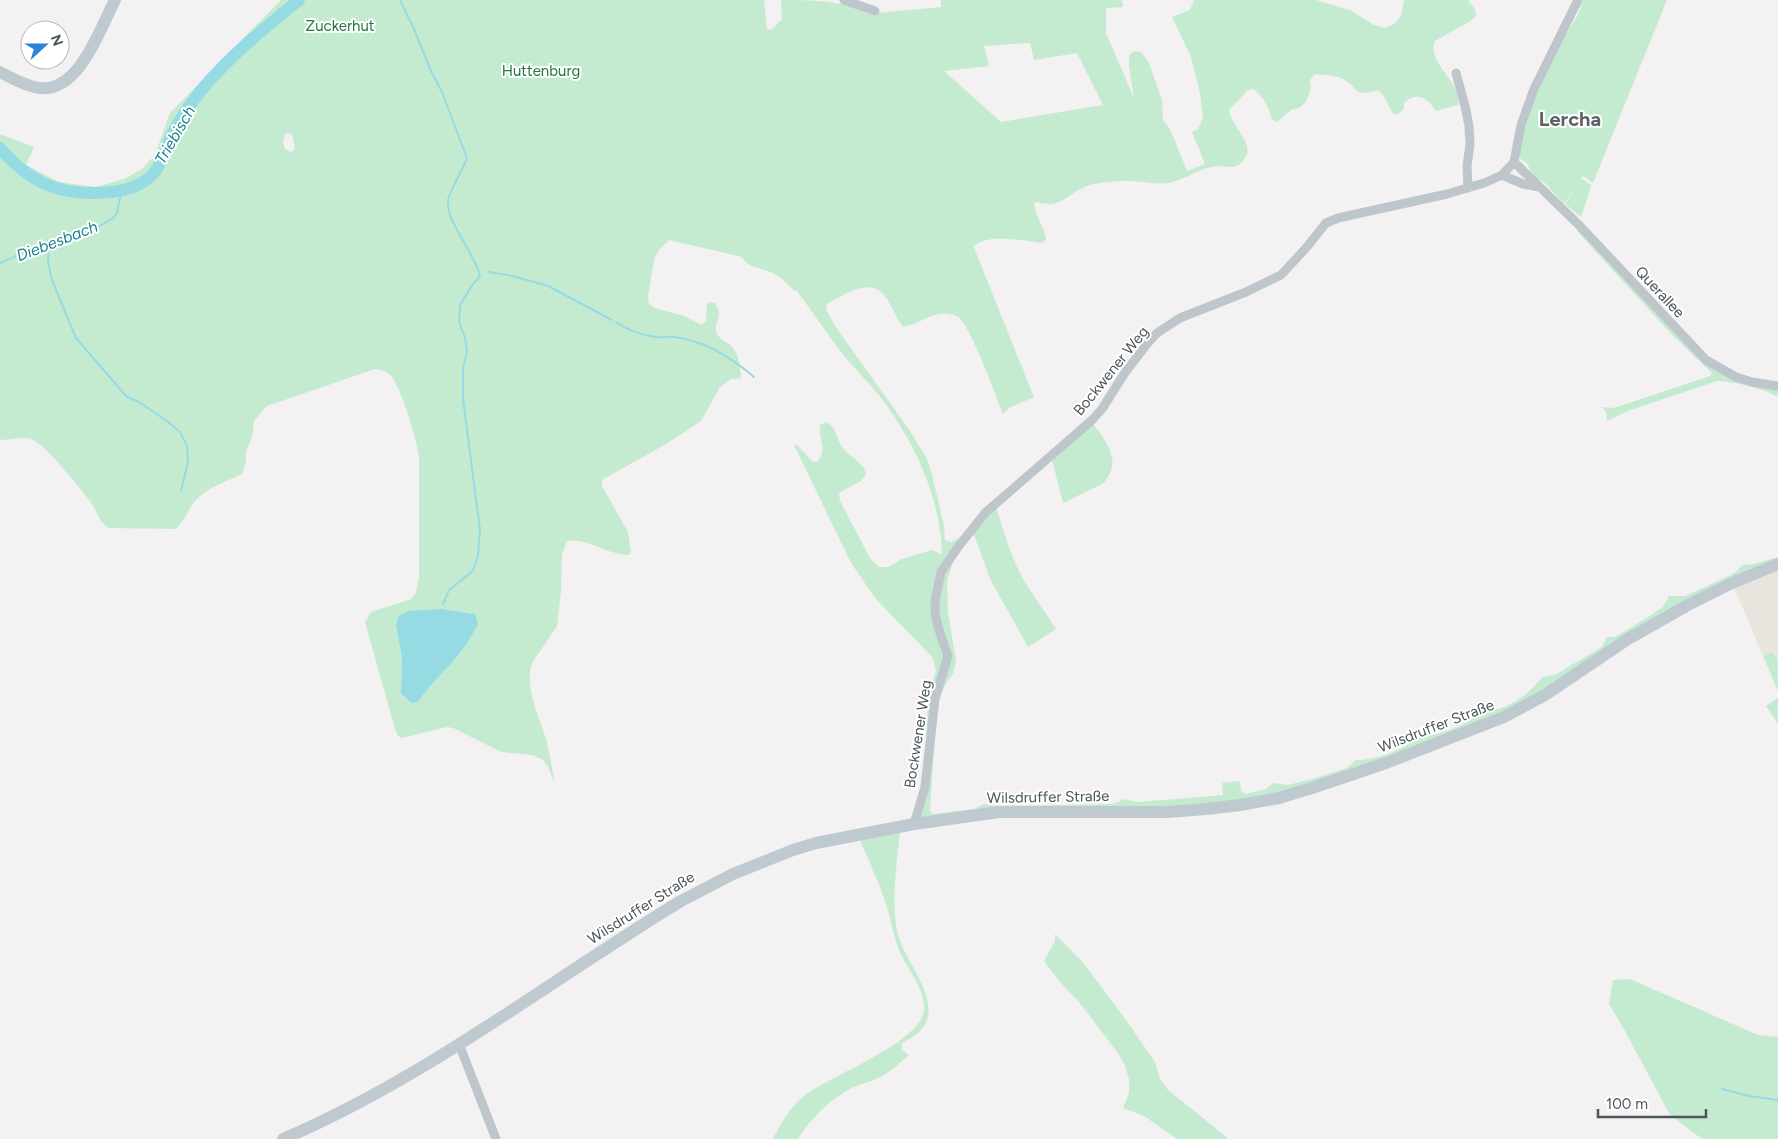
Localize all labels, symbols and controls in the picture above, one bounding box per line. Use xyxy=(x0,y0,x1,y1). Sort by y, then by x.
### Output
park label: Zuckerhut xyxy=(306,17,375,35)
north arrow xyxy=(20,20,70,70)
text: N xyxy=(47,32,67,49)
park label: Huttenburg xyxy=(502,62,580,80)
water label: Triebisch xyxy=(151,102,199,168)
district label: Lercha xyxy=(1539,107,1601,131)
water label: Diebesbach xyxy=(14,217,100,265)
street label: Querallee xyxy=(1632,262,1688,322)
street label: Bockwener Weg xyxy=(1070,323,1152,419)
street label: Bockwener Weg xyxy=(901,679,935,789)
street label: Wilsdruffer Straße xyxy=(1376,696,1496,756)
street label: Wilsdruffer Straße xyxy=(987,787,1109,807)
street label: Wilsdruffer Straße xyxy=(584,868,698,948)
scale bar xyxy=(1598,1086,1706,1118)
text: 100 m xyxy=(1606,1095,1648,1113)

